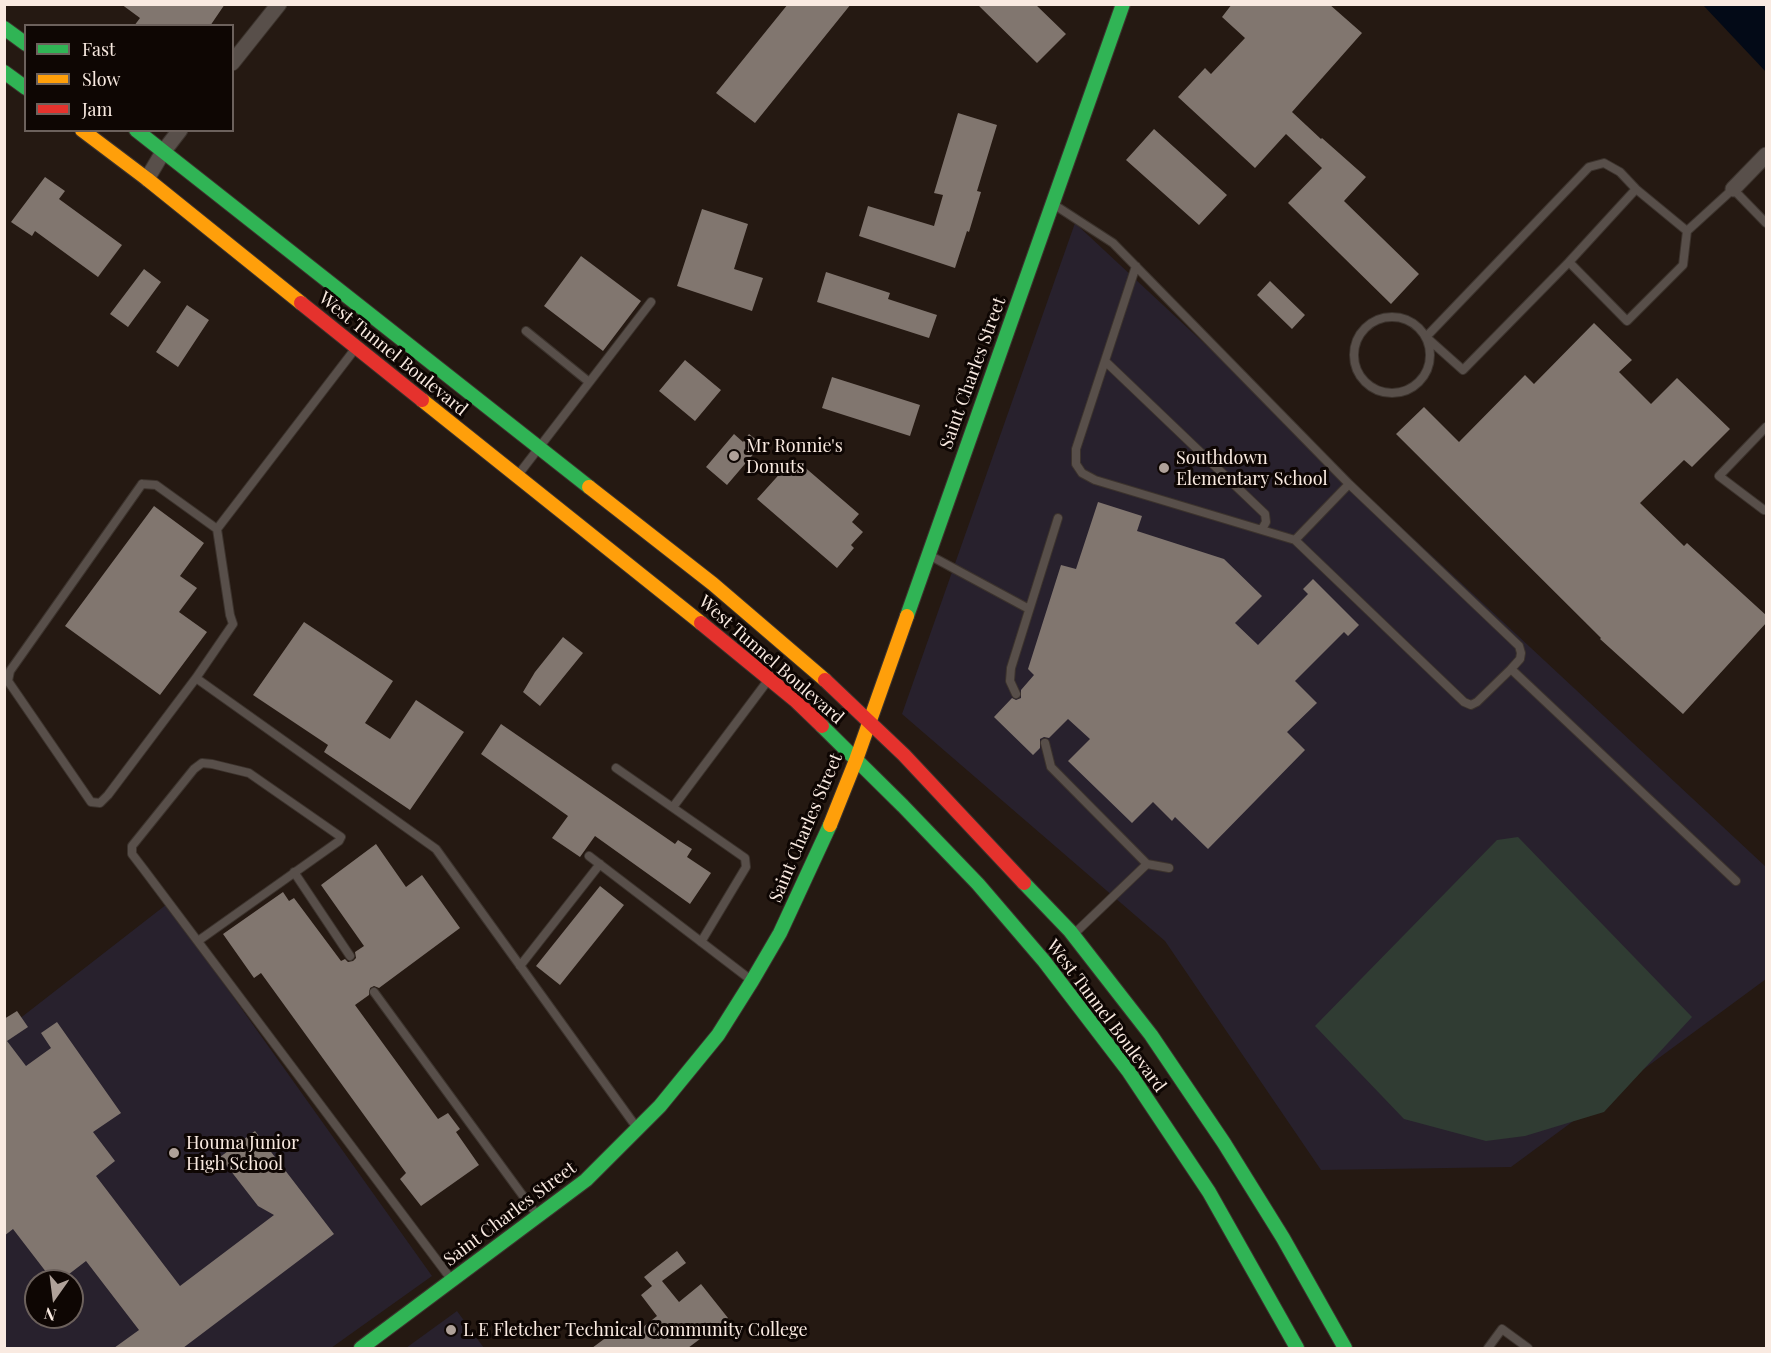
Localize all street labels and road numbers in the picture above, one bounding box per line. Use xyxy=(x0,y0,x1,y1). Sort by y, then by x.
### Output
street label: West Tunnel Boulevard xyxy=(314,287,472,421)
street label: Saint Charles Street xyxy=(935,294,1011,452)
street label: West Tunnel Boulevard xyxy=(694,591,848,729)
street label: Saint Charles Street xyxy=(765,750,847,906)
street label: West Tunnel Boulevard xyxy=(1042,936,1170,1096)
street label: Saint Charles Street xyxy=(440,1157,580,1271)

